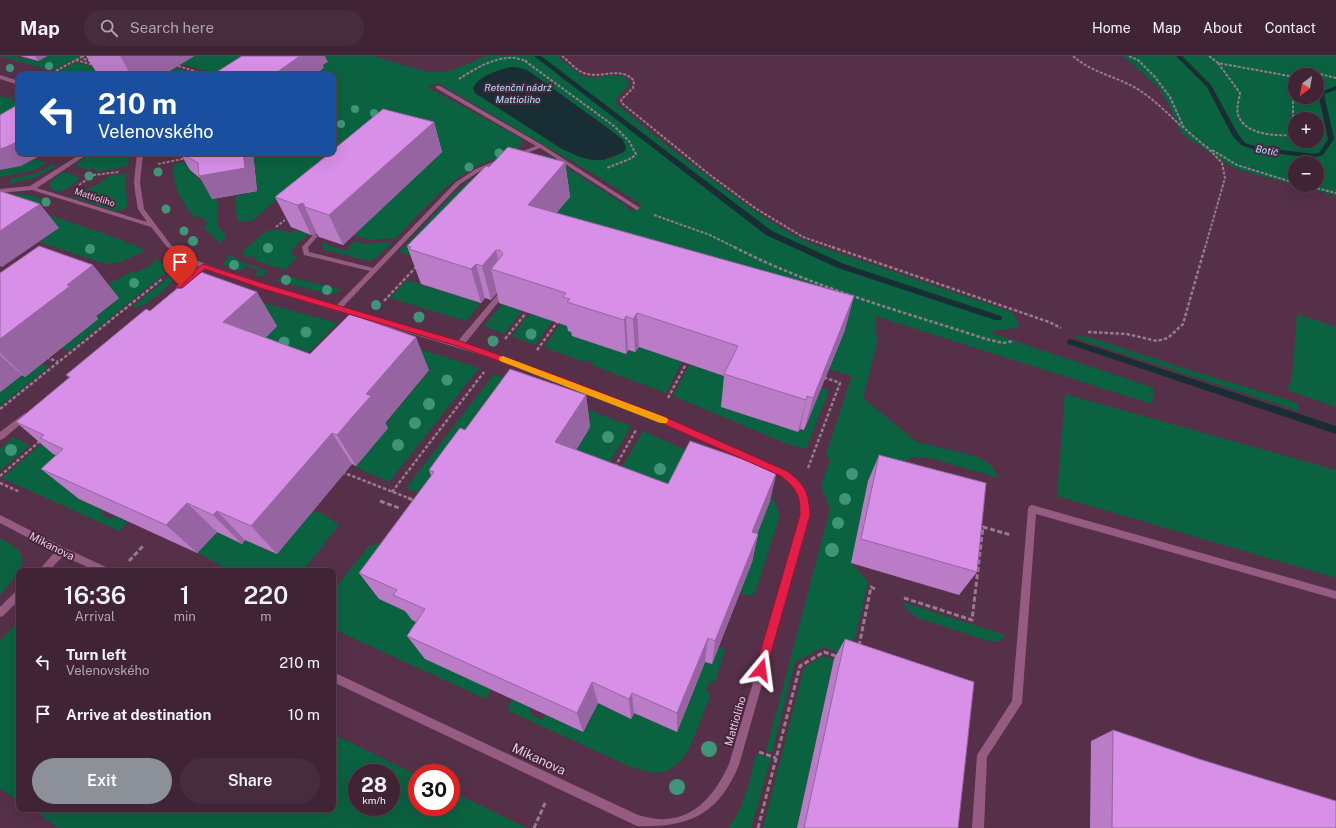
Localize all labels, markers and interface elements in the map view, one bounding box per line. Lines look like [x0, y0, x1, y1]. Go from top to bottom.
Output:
search box [84, 10, 364, 46]
text: Map [20, 17, 60, 39]
icon: search [98, 17, 120, 39]
text: Search here [130, 19, 214, 36]
text: Home [1092, 20, 1131, 36]
text: Map [1153, 20, 1181, 36]
text: About [1203, 20, 1243, 36]
text: Contact [1265, 20, 1316, 36]
north arrow [1288, 68, 1324, 104]
map controls [1288, 68, 1324, 192]
water label: Retenční nádrž Mattioliho [484, 81, 552, 105]
text: 210 m [98, 87, 177, 120]
icon: left [32, 88, 84, 140]
button: + [1288, 112, 1324, 148]
text: Velenovského [98, 121, 214, 142]
water label: Botič [1255, 142, 1279, 158]
button: − [1288, 156, 1324, 192]
street label: Mattioliho [73, 185, 117, 209]
pin [163, 245, 197, 286]
icon: arrive [169, 251, 191, 273]
street label: Mikanova [28, 530, 76, 562]
text: 16:36 [64, 581, 126, 609]
text: 1 [180, 581, 190, 609]
text: 220 [244, 581, 288, 609]
text: Arrival [75, 609, 115, 624]
text: min [174, 609, 196, 624]
text: m [260, 609, 272, 624]
text: Turn left [66, 646, 127, 663]
position arrow [740, 649, 782, 691]
icon: left [32, 651, 54, 673]
text: 210 m [279, 654, 320, 671]
text: Velenovského [66, 663, 149, 678]
street label: Mattioliho [722, 695, 748, 747]
icon: arrive [32, 703, 54, 725]
text: Arrive at destination [66, 706, 211, 723]
text: 10 m [288, 706, 320, 723]
street label: Mikanova [510, 740, 568, 778]
button: Exit [32, 758, 172, 804]
button: Share [180, 758, 320, 804]
speed limit sign: 30 [408, 764, 460, 816]
text: 28 [361, 773, 387, 797]
text: km/h [362, 794, 386, 806]

